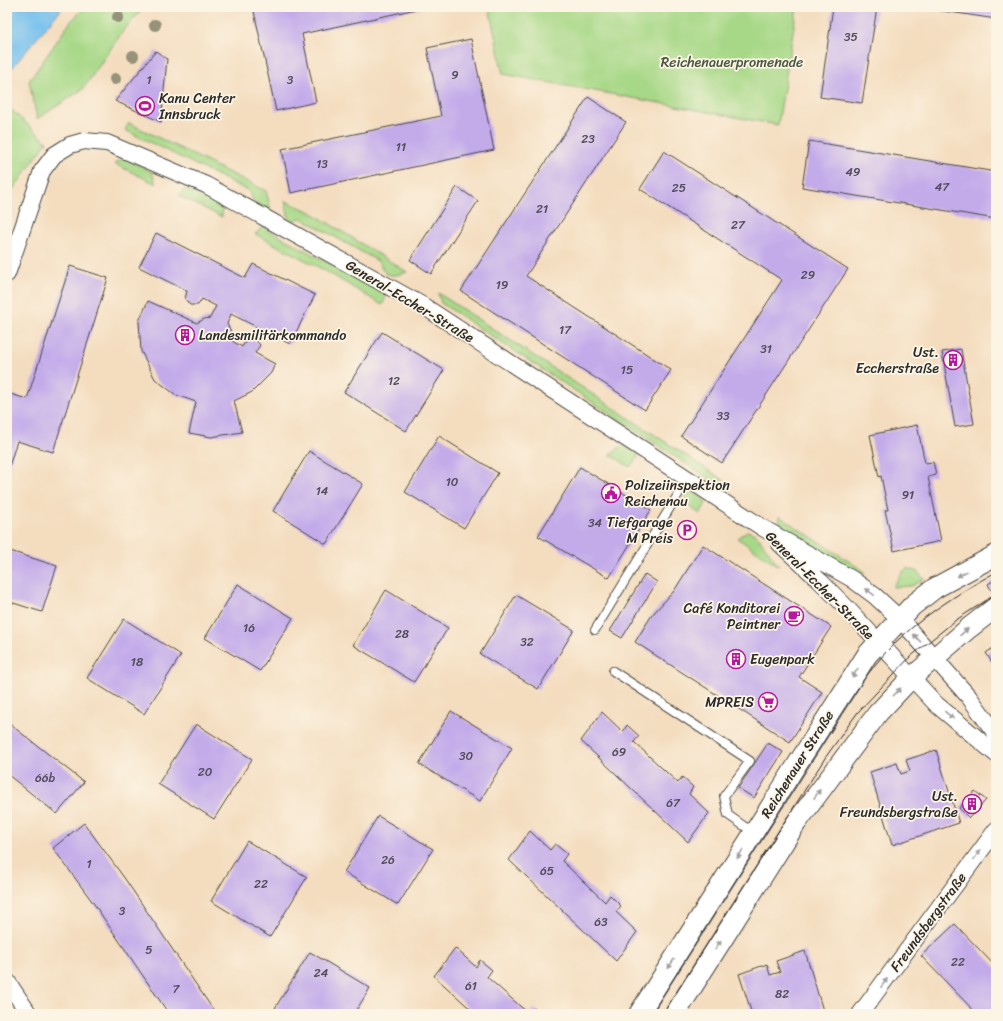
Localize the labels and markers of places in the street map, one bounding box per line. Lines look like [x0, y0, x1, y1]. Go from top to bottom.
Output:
place label: Kanu Center Innsbruck [158, 86, 236, 127]
sports icon: Kanu Center Innsbruck [134, 95, 156, 117]
place label: Landesmilitärkommando [199, 323, 346, 348]
building icon: Landesmilitärkommando [174, 324, 196, 346]
place label: Ust. Eccherstraße [856, 340, 939, 381]
building icon: Ust. Eccherstraße [942, 349, 964, 371]
place label: Polizeiinspektion Reichenau [625, 473, 730, 514]
public building icon: Polizeiinspektion Reichenau [600, 482, 622, 504]
place label: Tiefgarage M Preis [607, 510, 674, 551]
parking icon: Tiefgarage M Preis [676, 519, 698, 541]
place label: Café Konditorei Peintner [684, 596, 781, 637]
cafe icon: Café Konditorei Peintner [783, 605, 805, 627]
place label: Eugenpark [750, 647, 815, 672]
building icon: Eugenpark [725, 648, 747, 670]
place label: MPREIS [705, 690, 754, 715]
supermarket icon: MPREIS [757, 691, 779, 713]
place label: Ust. Freundsbergstraße [840, 784, 958, 825]
building icon: Ust. Freundsbergstraße [961, 793, 983, 815]

